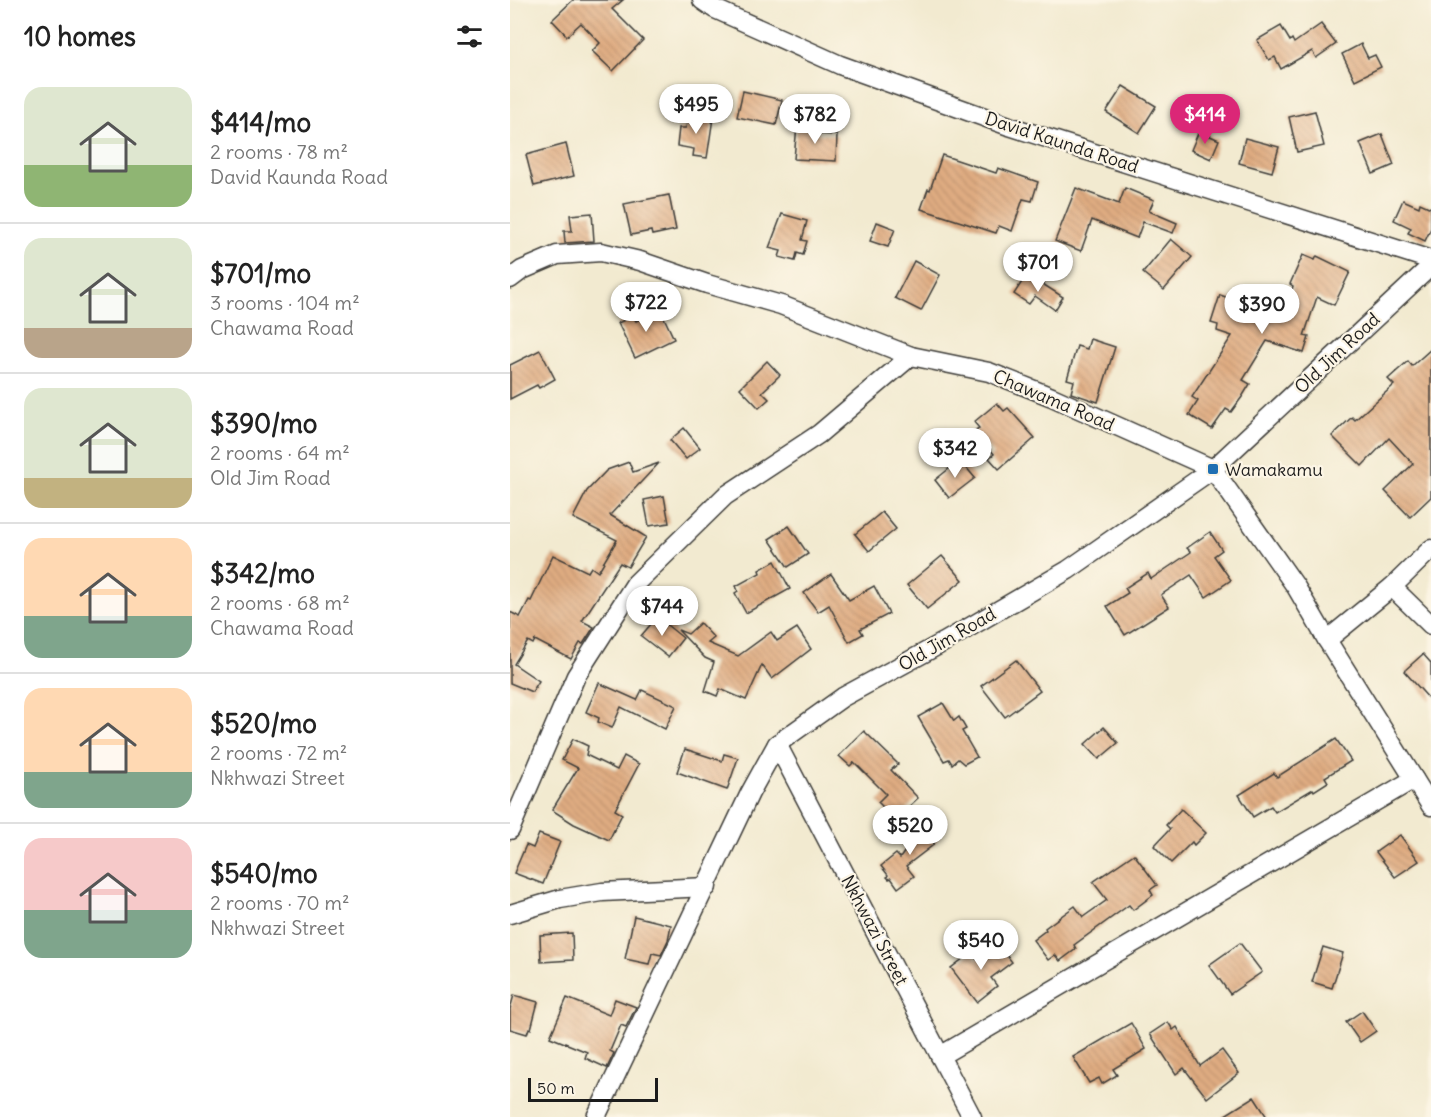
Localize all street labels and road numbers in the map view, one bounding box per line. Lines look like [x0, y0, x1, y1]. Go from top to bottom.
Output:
street label: David Kaunda Road [982, 106, 1142, 178]
street label: Old Jim Road [1289, 307, 1385, 398]
street label: Chawama Road [990, 364, 1118, 436]
street label: Old Jim Road [894, 602, 1000, 676]
street label: Nkhwazi Street [836, 871, 914, 989]

